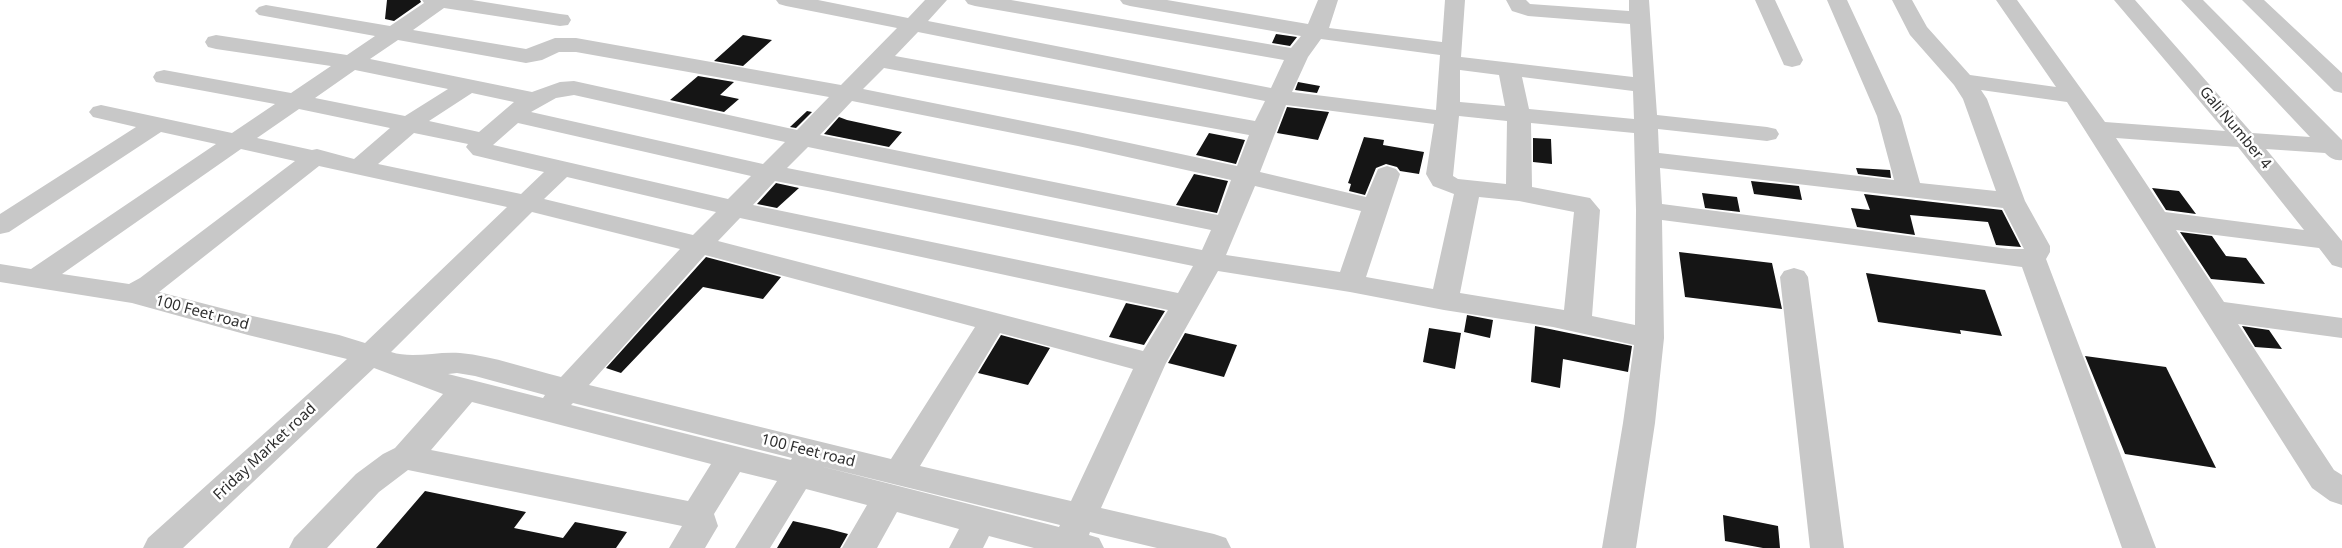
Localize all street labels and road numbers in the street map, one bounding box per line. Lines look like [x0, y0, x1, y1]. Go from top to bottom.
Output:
street label: Gali Number 4 [2195, 83, 2275, 173]
street label: 100 Feet road [153, 292, 251, 334]
street label: Friday Market road [210, 400, 320, 504]
street label: 100 Feet road [759, 431, 857, 471]

